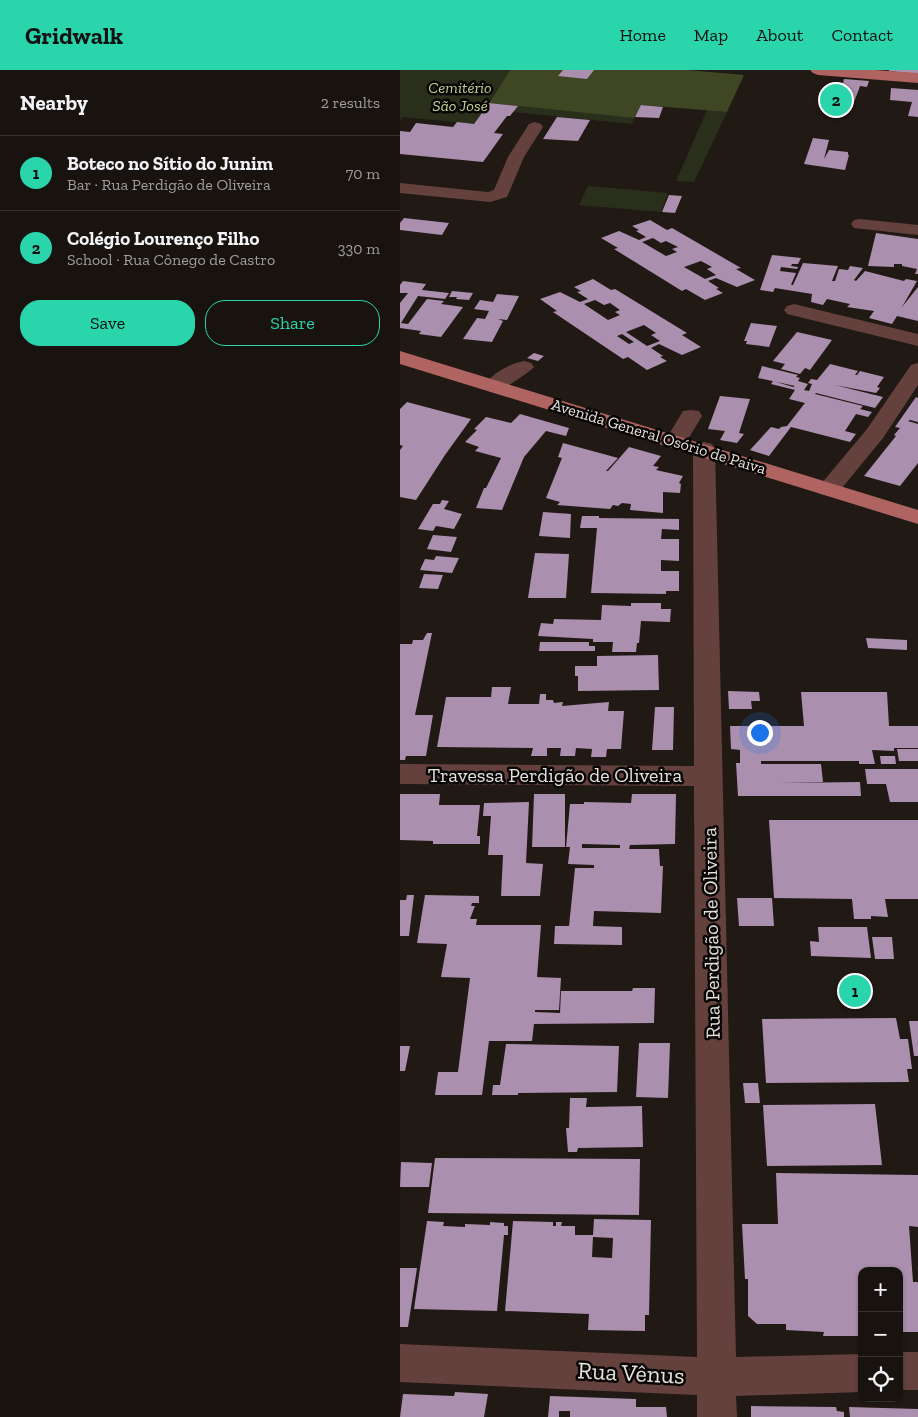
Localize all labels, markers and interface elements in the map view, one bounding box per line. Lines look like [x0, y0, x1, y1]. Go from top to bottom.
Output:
text: Gridwalk [25, 21, 123, 50]
text: Home [619, 24, 666, 46]
text: Map [694, 24, 728, 46]
text: About [756, 24, 803, 46]
text: Contact [831, 24, 893, 46]
park label: Cemitério São José [428, 78, 492, 115]
pin: 2 [820, 81, 852, 119]
text: Nearby [20, 90, 88, 115]
text: 2 results [321, 93, 380, 112]
text: Boteco no Sítio do Junim [67, 152, 273, 175]
text: 1 [33, 164, 39, 183]
text: 70 m [346, 164, 380, 183]
text: Bar · Rua Perdigão de Oliveira [67, 175, 271, 194]
text: Colégio Lourenço Filho [67, 227, 260, 250]
text: 2 [32, 239, 40, 258]
text: 330 m [338, 239, 380, 258]
text: School · Rua Cônego de Castro [67, 250, 275, 269]
button: Save [20, 300, 195, 346]
button: Share [205, 300, 380, 346]
street label: Avenida General Osório de Paiva [549, 395, 769, 478]
your location [747, 720, 773, 746]
street label: Travessa Perdigão de Oliveira [428, 763, 683, 787]
street label: Rua Perdigão de Oliveira [697, 827, 725, 1039]
pin: 1 [839, 972, 871, 1010]
map controls [858, 1267, 903, 1402]
button: + [858, 1267, 903, 1312]
button: − [858, 1312, 903, 1357]
street label: Rua Vênus [577, 1355, 685, 1390]
button: locate [858, 1357, 903, 1402]

